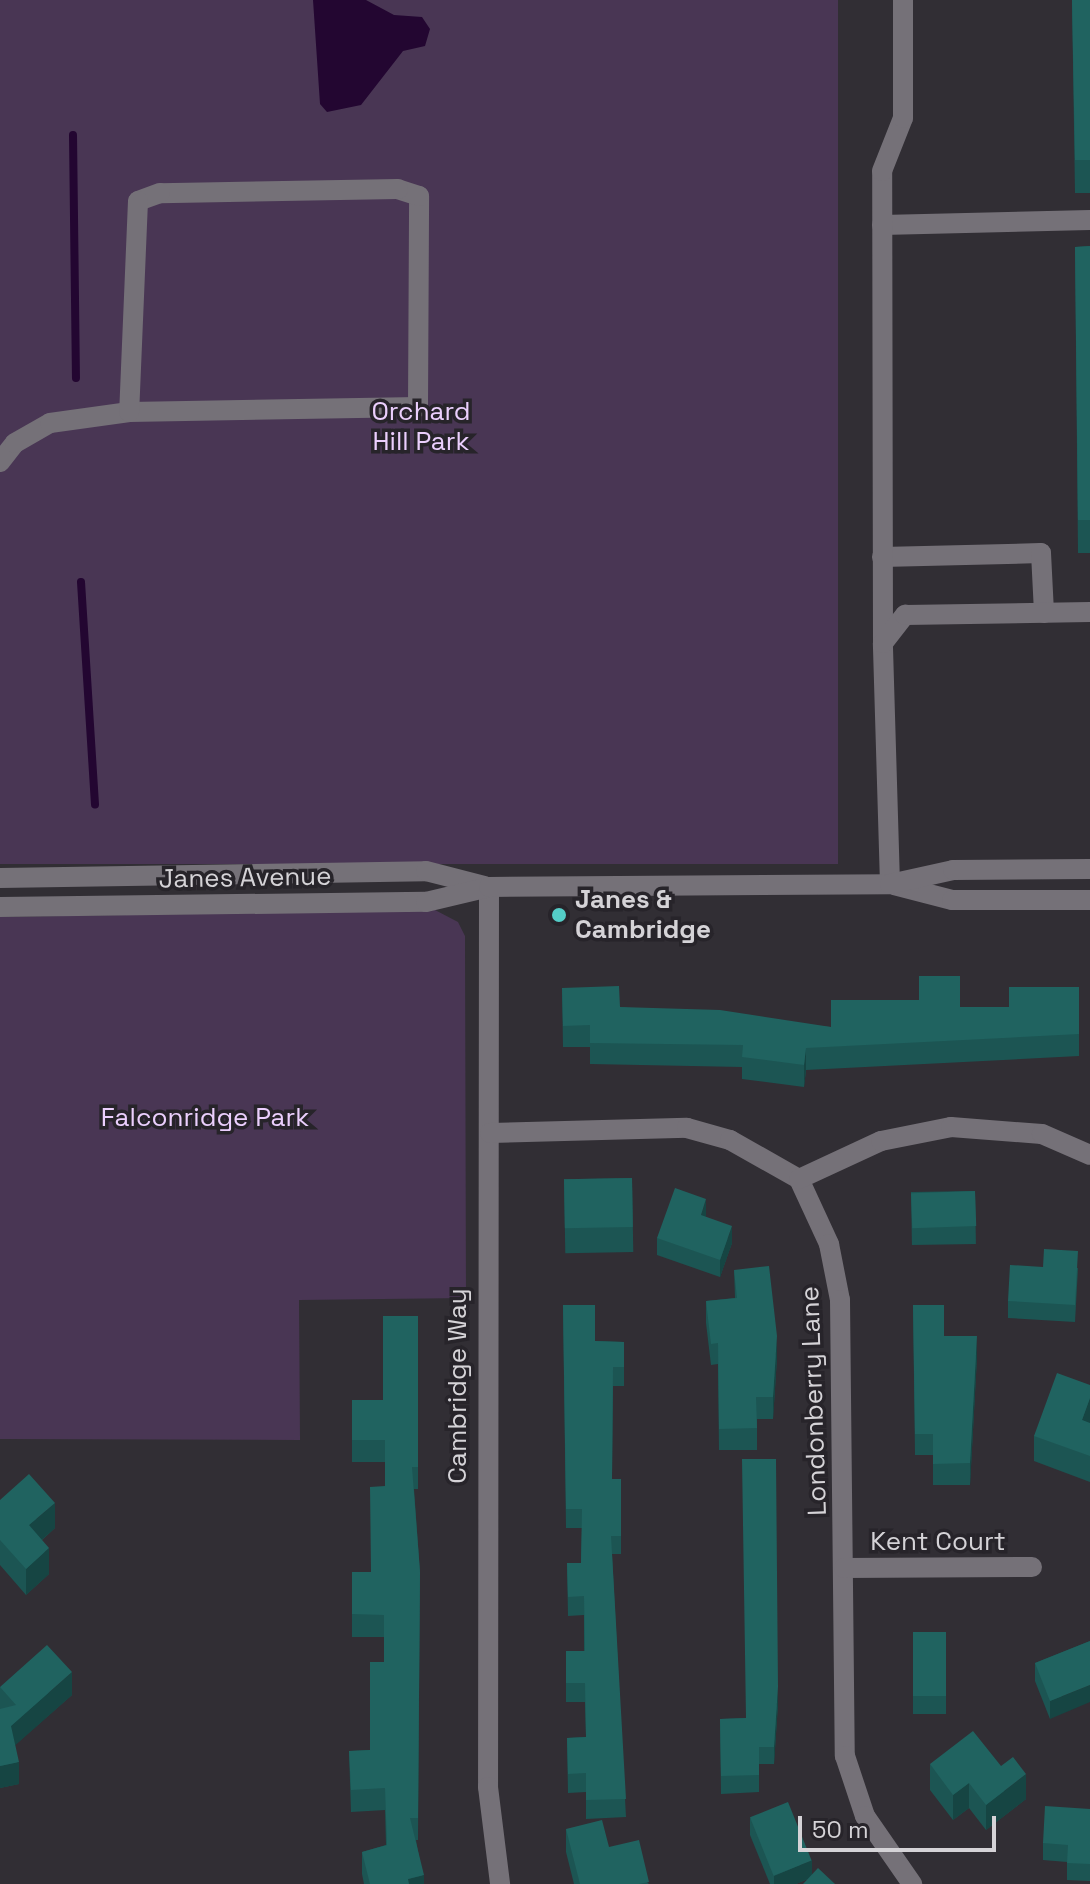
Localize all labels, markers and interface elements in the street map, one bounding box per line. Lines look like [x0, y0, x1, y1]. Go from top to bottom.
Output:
park label: Orchard Hill Park [371, 396, 471, 458]
street label: Janes Avenue [158, 861, 332, 895]
place label: Janes & Cambridge [575, 884, 711, 946]
marker: Janes & Cambridge [550, 906, 568, 924]
park label: Falconridge Park [101, 1102, 309, 1134]
street label: Londonberry Lane [794, 1286, 834, 1516]
street label: Cambridge Way [442, 1288, 474, 1484]
street label: Kent Court [870, 1526, 1006, 1558]
scale bar [802, 1800, 1000, 1850]
text: 50 m [812, 1814, 869, 1845]

